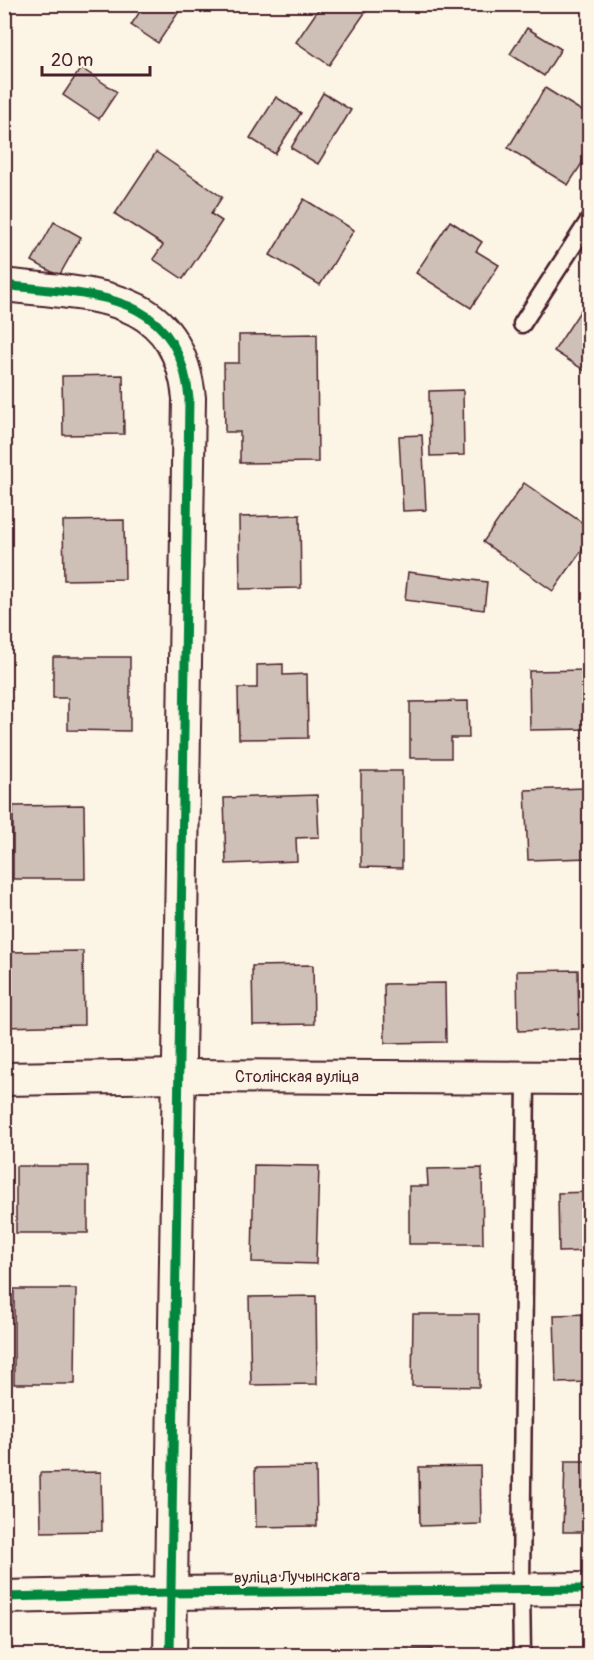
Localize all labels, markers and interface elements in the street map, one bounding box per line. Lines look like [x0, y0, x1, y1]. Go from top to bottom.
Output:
scale bar [42, 39, 150, 77]
text: 20 m [51, 49, 93, 72]
street label: Столінская вуліца [235, 1067, 359, 1087]
street label: вуліца Лучынскага [234, 1566, 360, 1588]

